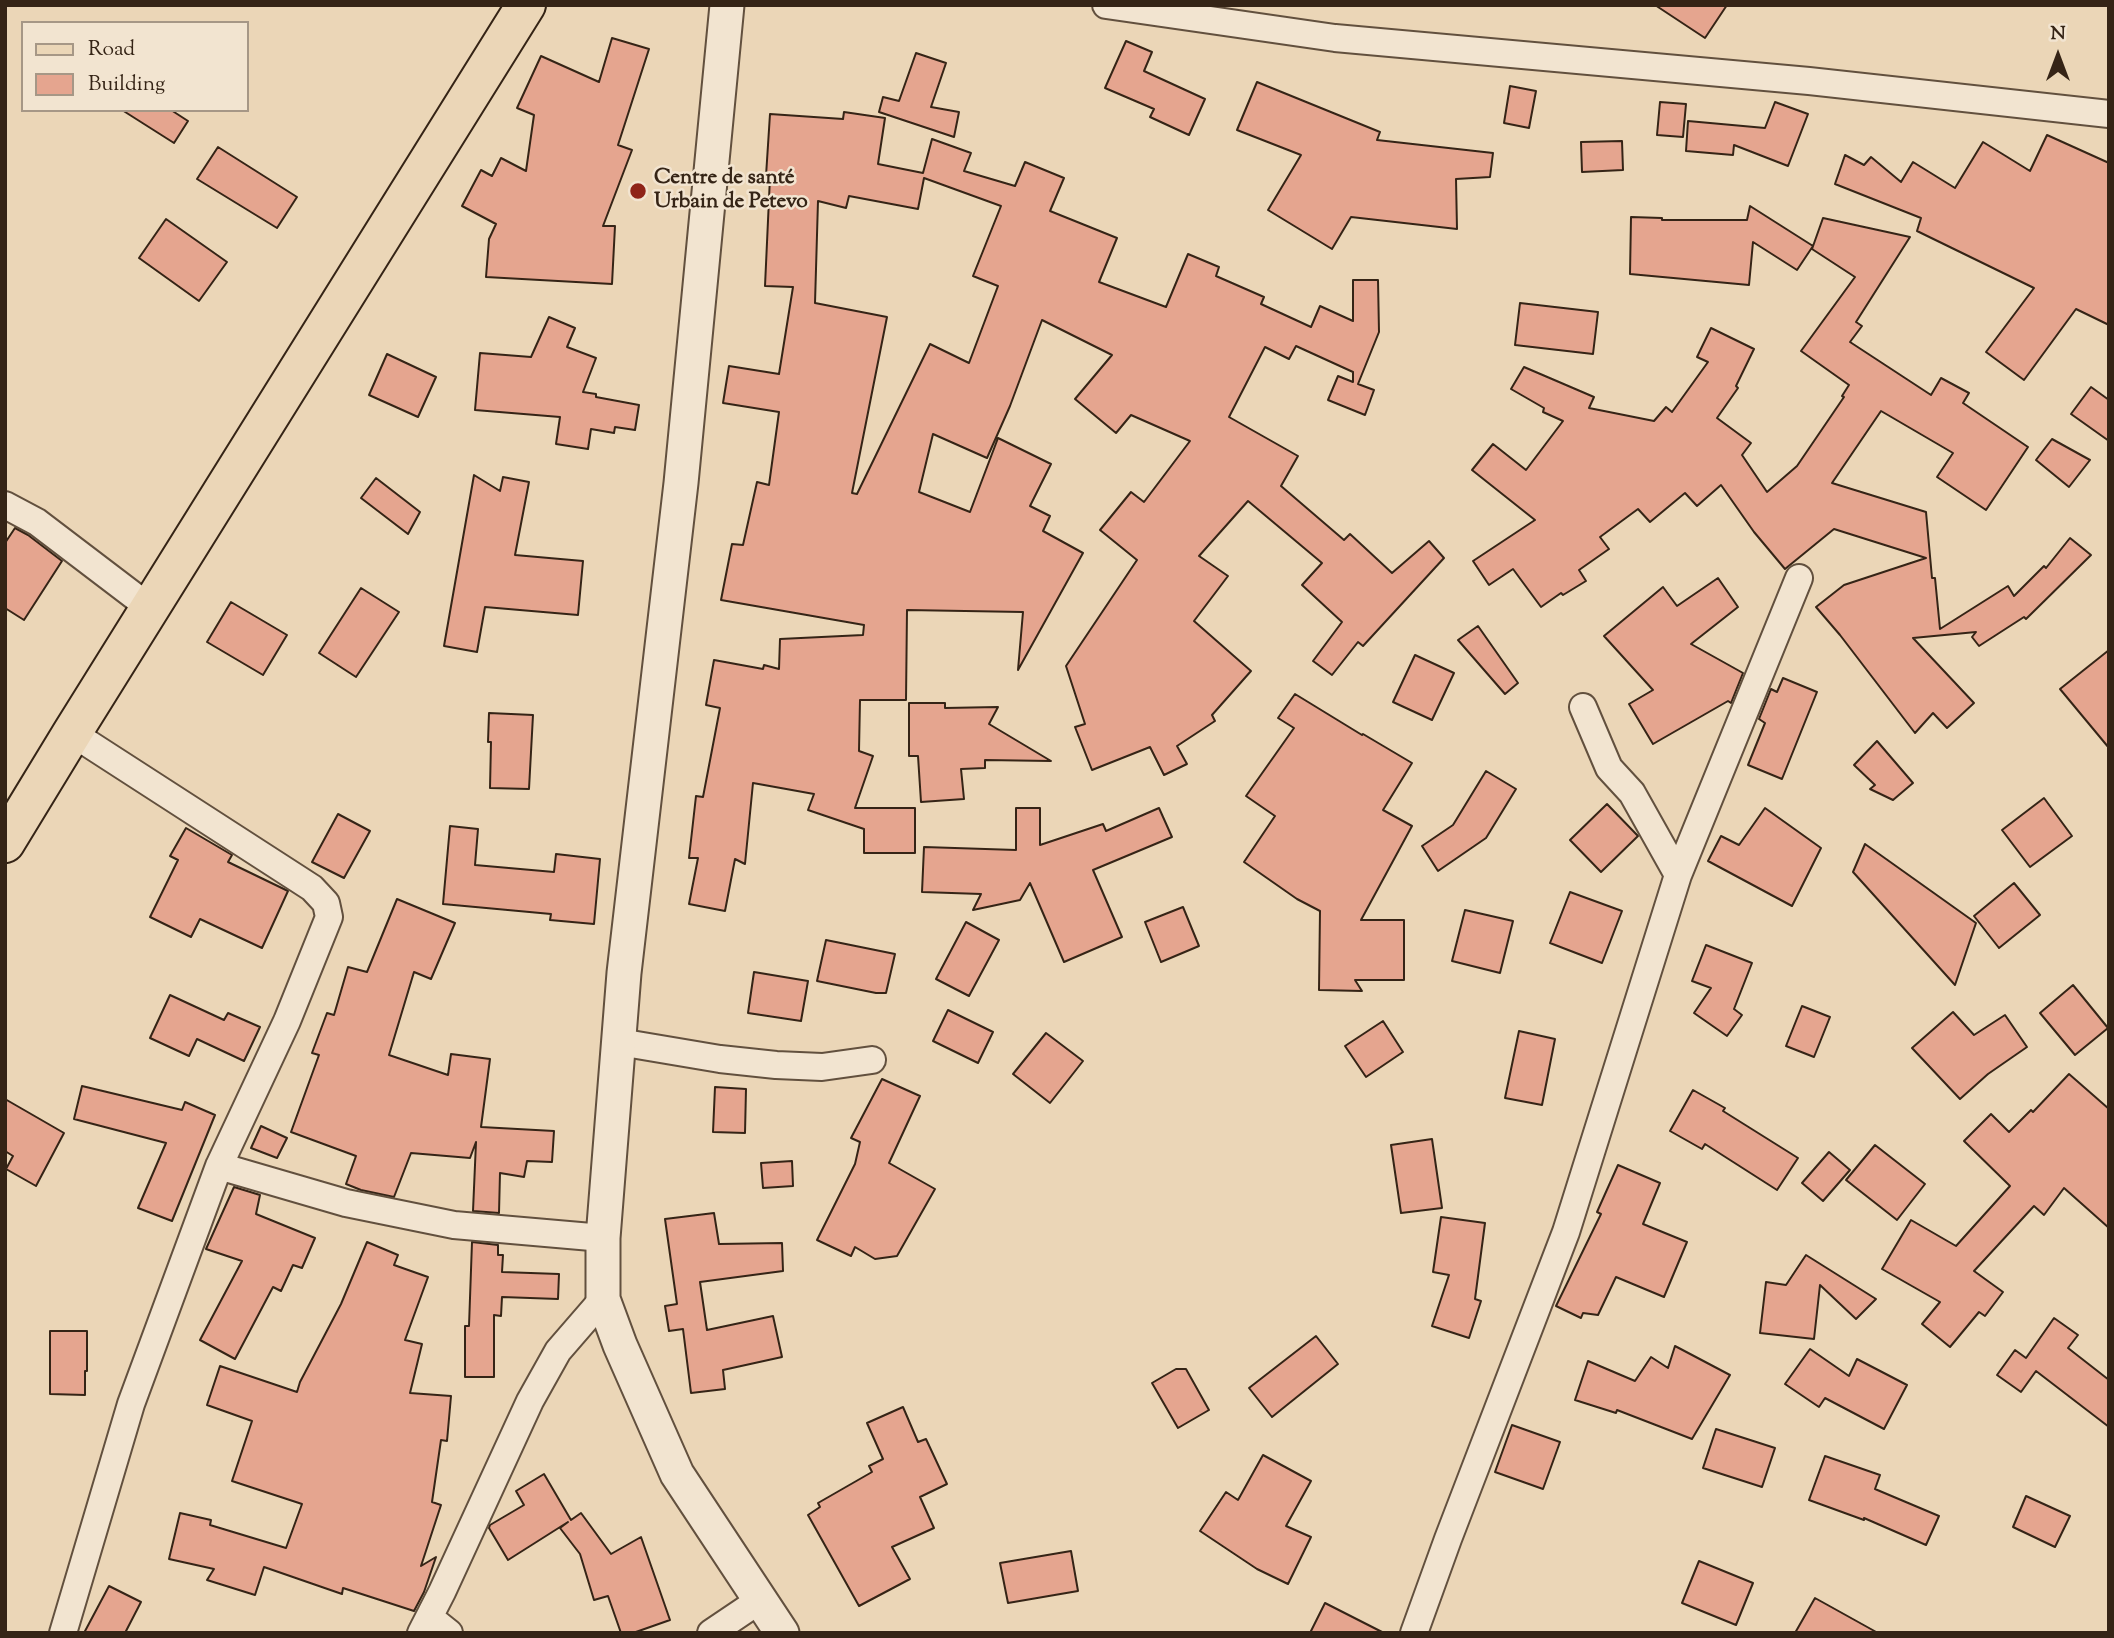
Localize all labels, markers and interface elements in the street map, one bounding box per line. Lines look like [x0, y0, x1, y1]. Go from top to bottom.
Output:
legend [21, 21, 248, 112]
north arrow [2023, 21, 2093, 91]
text: N [2050, 21, 2066, 48]
text: Road [88, 35, 135, 65]
text: Building [88, 70, 165, 100]
place label: Centre de santé Urbain de Petevo [654, 166, 808, 216]
marker: Centre de santé Urbain de Petevo [628, 181, 648, 201]

